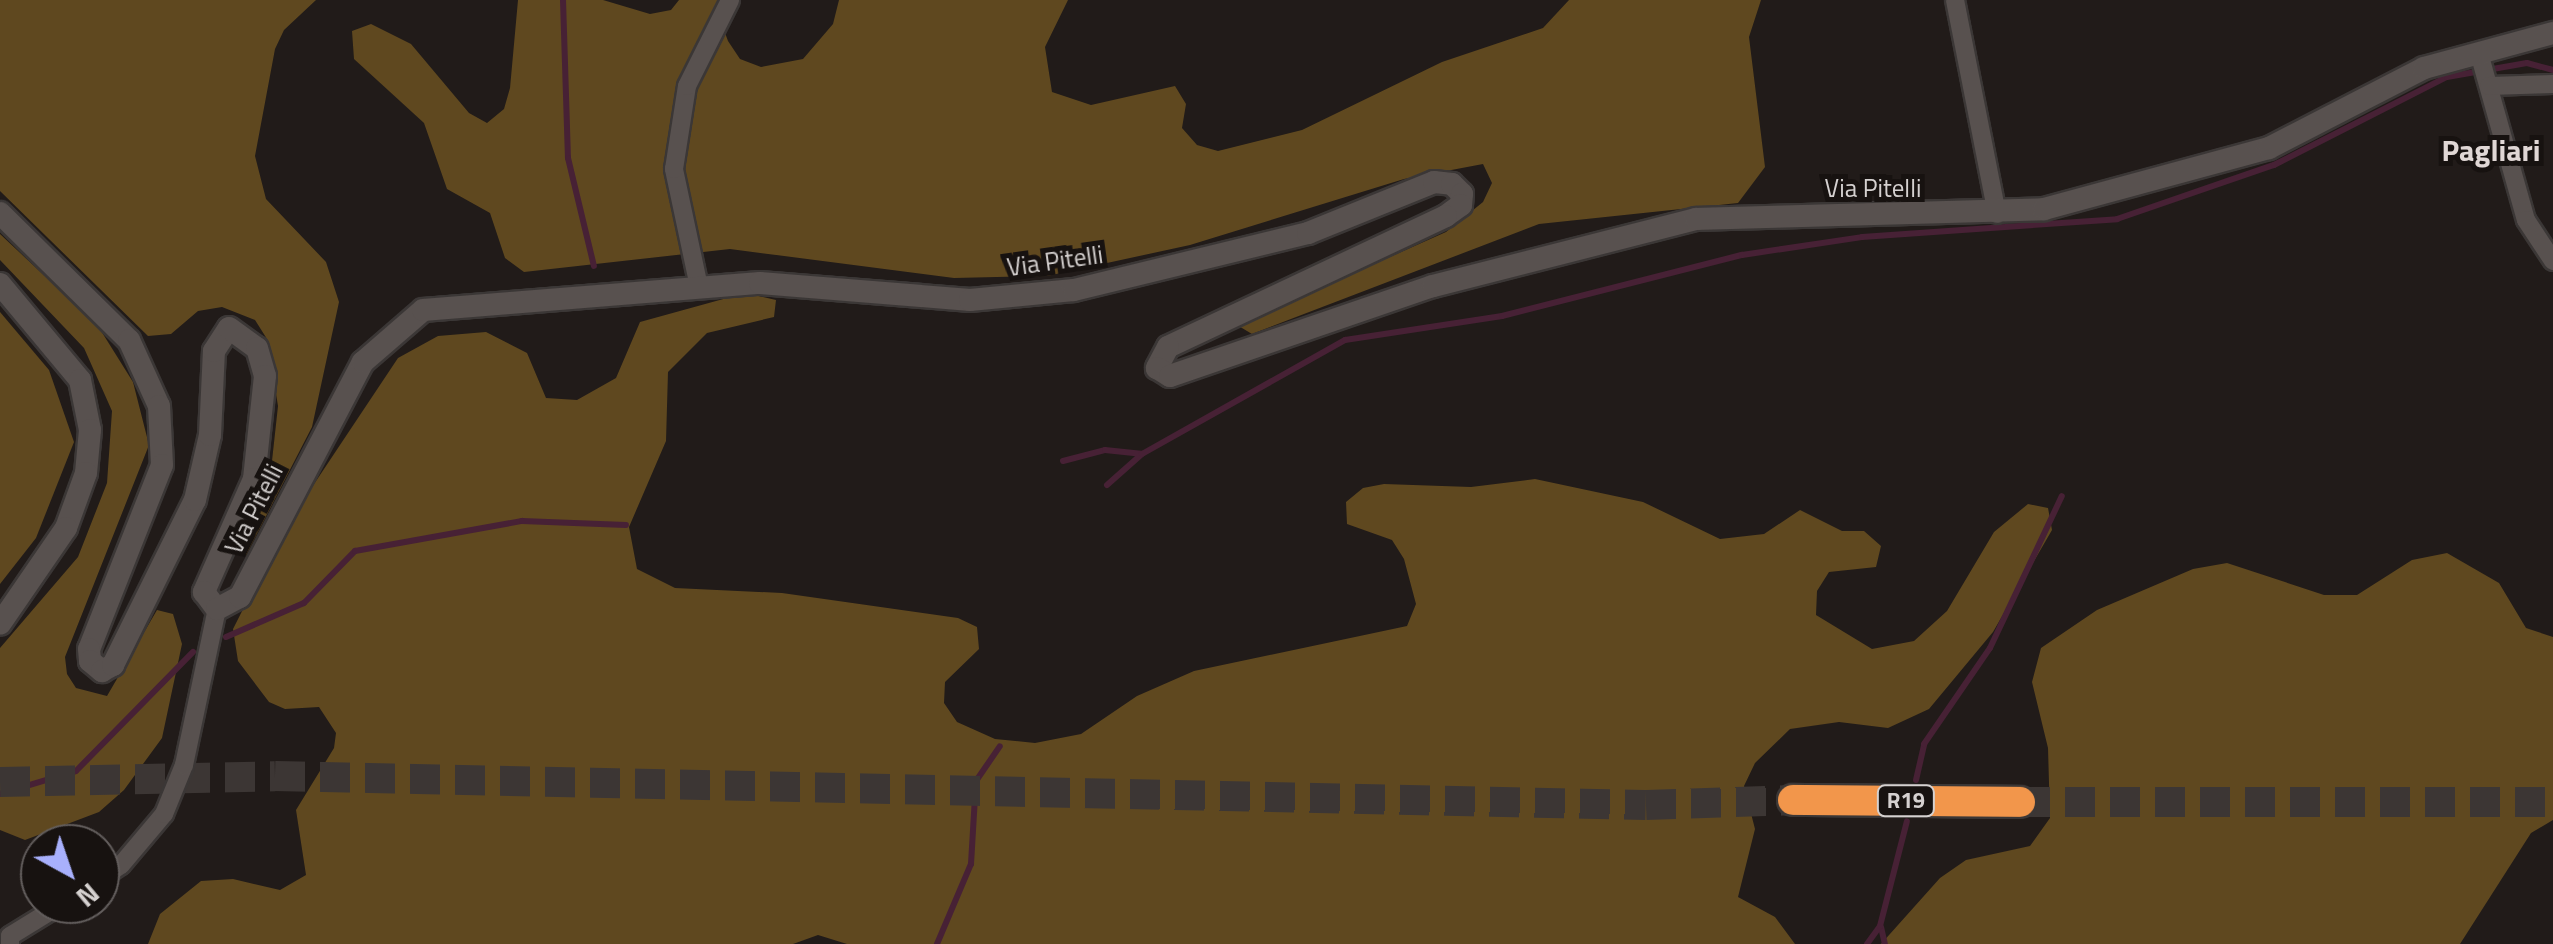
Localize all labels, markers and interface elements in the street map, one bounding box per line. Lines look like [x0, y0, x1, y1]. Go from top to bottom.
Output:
district label: Pagliari [2442, 132, 2540, 168]
street label: Via Pitelli [1825, 173, 1921, 203]
street label: Via Pitelli [1005, 239, 1105, 283]
street label: Via Pitelli [219, 459, 289, 559]
road number: R19 [1876, 784, 1936, 818]
north arrow [20, 824, 120, 924]
text: N [67, 873, 110, 919]

